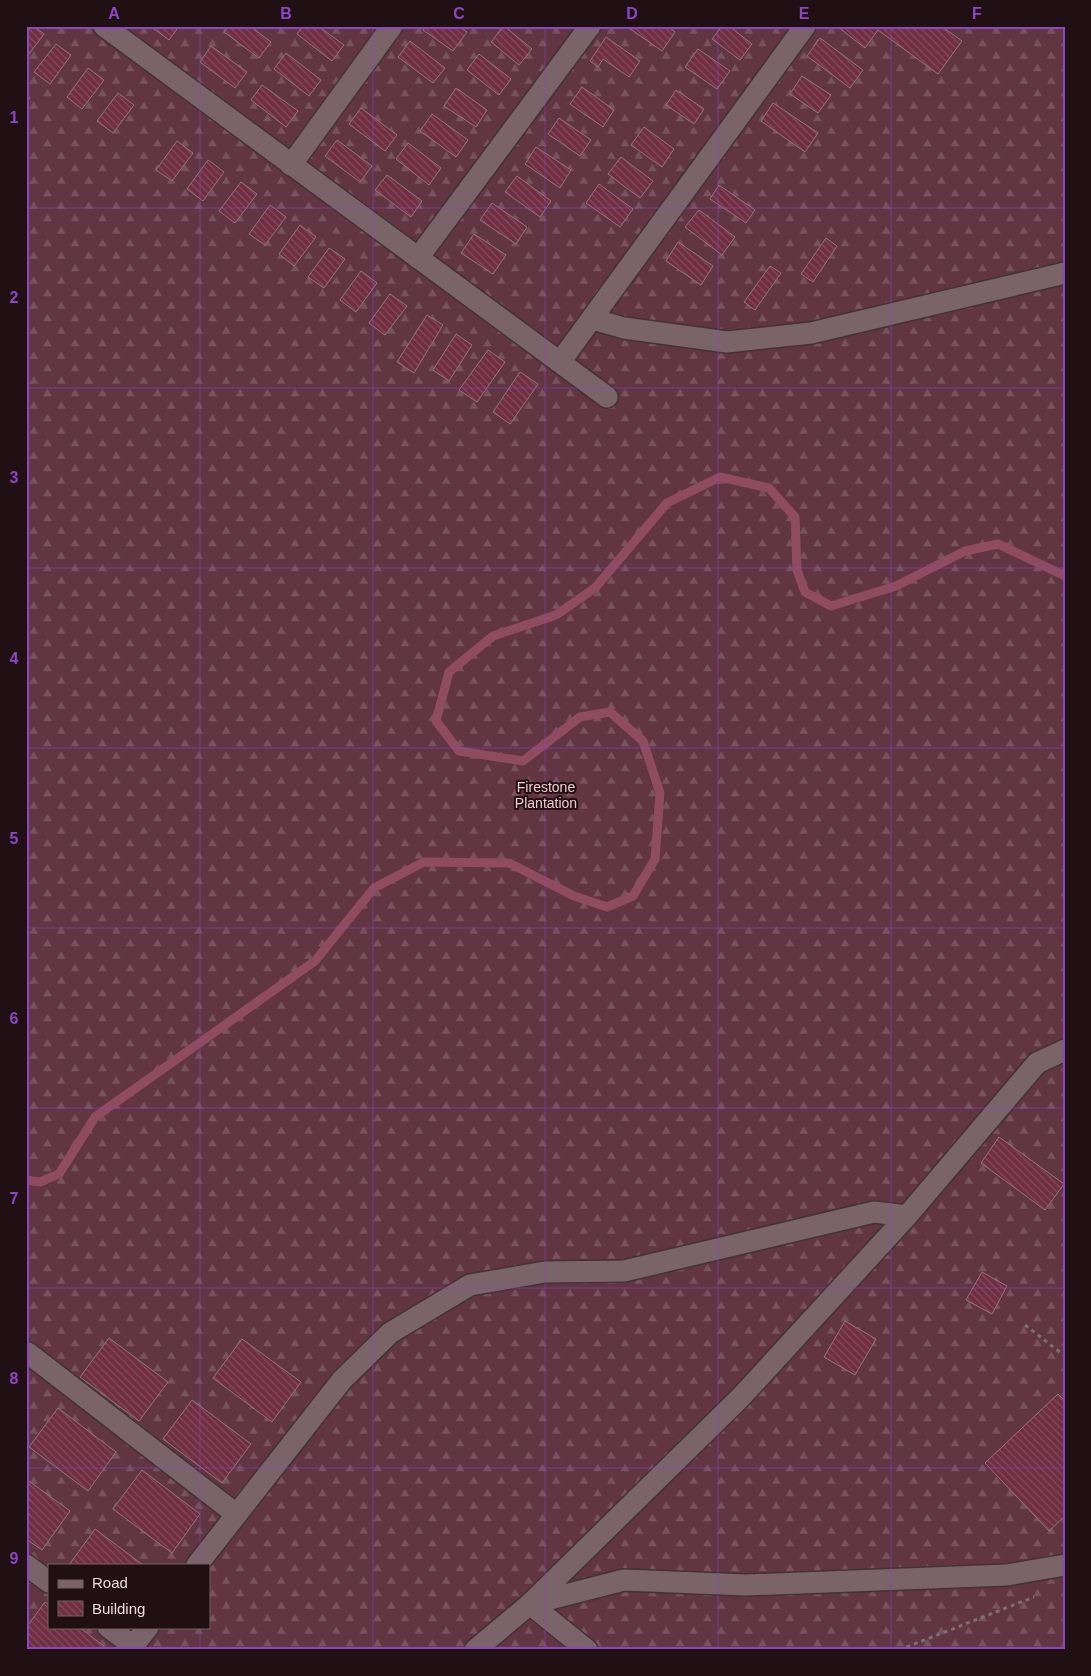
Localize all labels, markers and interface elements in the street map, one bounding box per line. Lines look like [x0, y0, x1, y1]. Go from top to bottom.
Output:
text: A [108, 5, 120, 22]
text: B [280, 5, 292, 22]
text: C [453, 5, 465, 22]
text: D [626, 5, 638, 22]
text: E [799, 5, 810, 22]
text: F [972, 5, 982, 22]
text: 1 [10, 109, 19, 126]
text: 2 [10, 289, 19, 306]
text: 3 [10, 469, 19, 486]
text: 4 [10, 650, 19, 667]
park label: Firestone Plantation [515, 779, 577, 811]
text: 5 [10, 830, 19, 847]
text: 6 [10, 1010, 19, 1027]
text: 7 [10, 1190, 19, 1207]
text: 8 [10, 1370, 19, 1387]
text: 9 [10, 1550, 19, 1567]
legend [48, 1564, 210, 1628]
text: Road [92, 1574, 128, 1591]
text: Building [92, 1600, 145, 1617]

